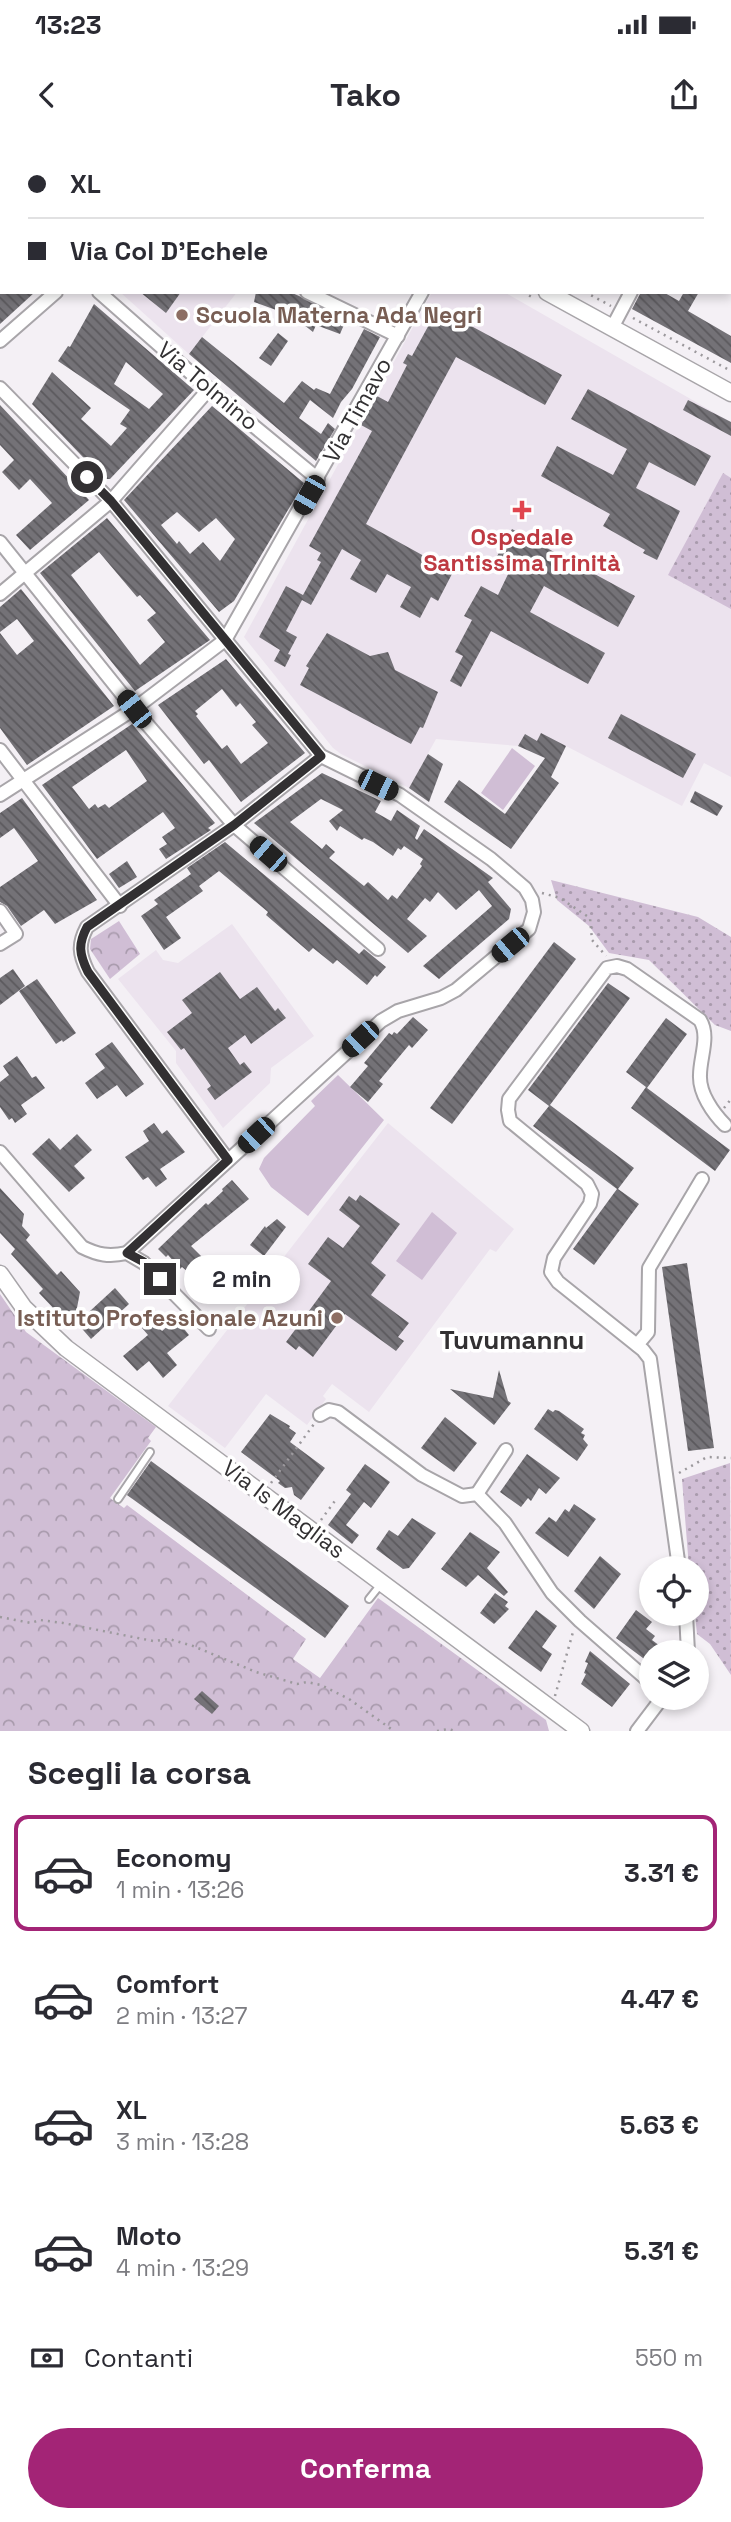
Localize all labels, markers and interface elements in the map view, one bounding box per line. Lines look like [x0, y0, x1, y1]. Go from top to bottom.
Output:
text: 13:23 [35, 8, 102, 42]
text: Tako [330, 75, 401, 115]
icon: back [28, 76, 66, 114]
icon: share [665, 76, 703, 114]
text: XL [70, 167, 101, 201]
text: Via Col D'Echele [70, 234, 268, 268]
place label: Scuola Materna Ada Negri [196, 300, 482, 330]
marker: Scuola Materna Ada Negri [174, 307, 190, 323]
street label: Via Tolmino [151, 335, 265, 437]
street label: Via Timavo [316, 352, 398, 468]
route start [71, 461, 103, 493]
car [290, 472, 329, 518]
marker: Ospedale Santissima Trinità [512, 500, 532, 520]
place label: Ospedale Santissima Trinità [423, 522, 621, 578]
car [113, 686, 156, 732]
car [355, 766, 402, 804]
car [246, 832, 291, 876]
car [488, 923, 533, 967]
car [338, 1017, 383, 1061]
car [234, 1113, 279, 1157]
callout: 2 min [184, 1254, 300, 1304]
route end [144, 1263, 176, 1295]
text: 2 min [212, 1264, 272, 1294]
place label: Istituto Professionale Azuni [17, 1303, 323, 1333]
marker: Istituto Professionale Azuni [329, 1310, 345, 1326]
district label: Tuvumannu [440, 1323, 584, 1357]
street label: Via Is Maglias [216, 1453, 352, 1565]
map controls [639, 1556, 709, 1710]
button: locate [639, 1556, 709, 1626]
button: layers [639, 1640, 709, 1710]
text: Scegli la corsa [28, 1753, 251, 1793]
text: Economy [116, 1841, 232, 1875]
icon: car [32, 1842, 95, 1905]
text: 3.31 € [624, 1856, 699, 1890]
text: 1 min · 13:26 [116, 1875, 244, 1905]
text: Comfort [116, 1967, 219, 2001]
icon: car [32, 1968, 95, 2031]
text: 4.47 € [621, 1982, 699, 2016]
text: 2 min · 13:27 [116, 2001, 247, 2031]
text: XL [116, 2093, 147, 2127]
icon: car [32, 2094, 95, 2157]
text: 5.63 € [620, 2108, 699, 2142]
text: 3 min · 13:28 [116, 2127, 249, 2157]
text: Moto [116, 2219, 182, 2253]
icon: car [32, 2220, 95, 2283]
text: 5.31 € [624, 2234, 699, 2268]
text: 4 min · 13:29 [116, 2253, 249, 2283]
icon: cash [28, 2339, 66, 2377]
text: Contanti [84, 2341, 193, 2375]
text: 550 m [635, 2343, 703, 2373]
button: Conferma [28, 2428, 703, 2508]

